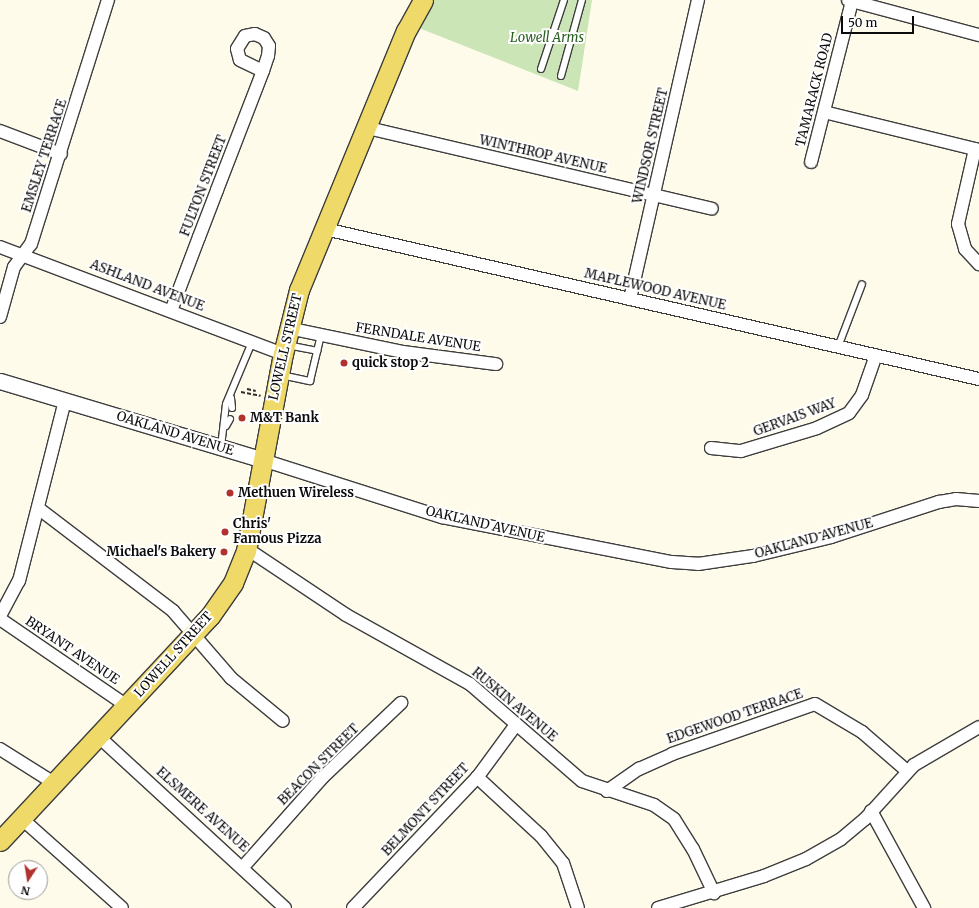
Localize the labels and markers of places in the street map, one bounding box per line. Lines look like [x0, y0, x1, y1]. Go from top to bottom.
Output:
place label: quick stop 2 [352, 355, 429, 371]
marker: quick stop 2 [339, 358, 349, 368]
place label: M&T Bank [250, 410, 319, 426]
marker: M&T Bank [237, 413, 247, 423]
place label: Methuen Wireless [238, 485, 354, 501]
marker: Methuen Wireless [225, 488, 235, 498]
place label: Chris' Famous Pizza [233, 517, 322, 548]
marker: Chris' Famous Pizza [220, 527, 230, 537]
place label: Michael's Bakery [107, 544, 216, 560]
marker: Michael's Bakery [219, 547, 229, 557]

